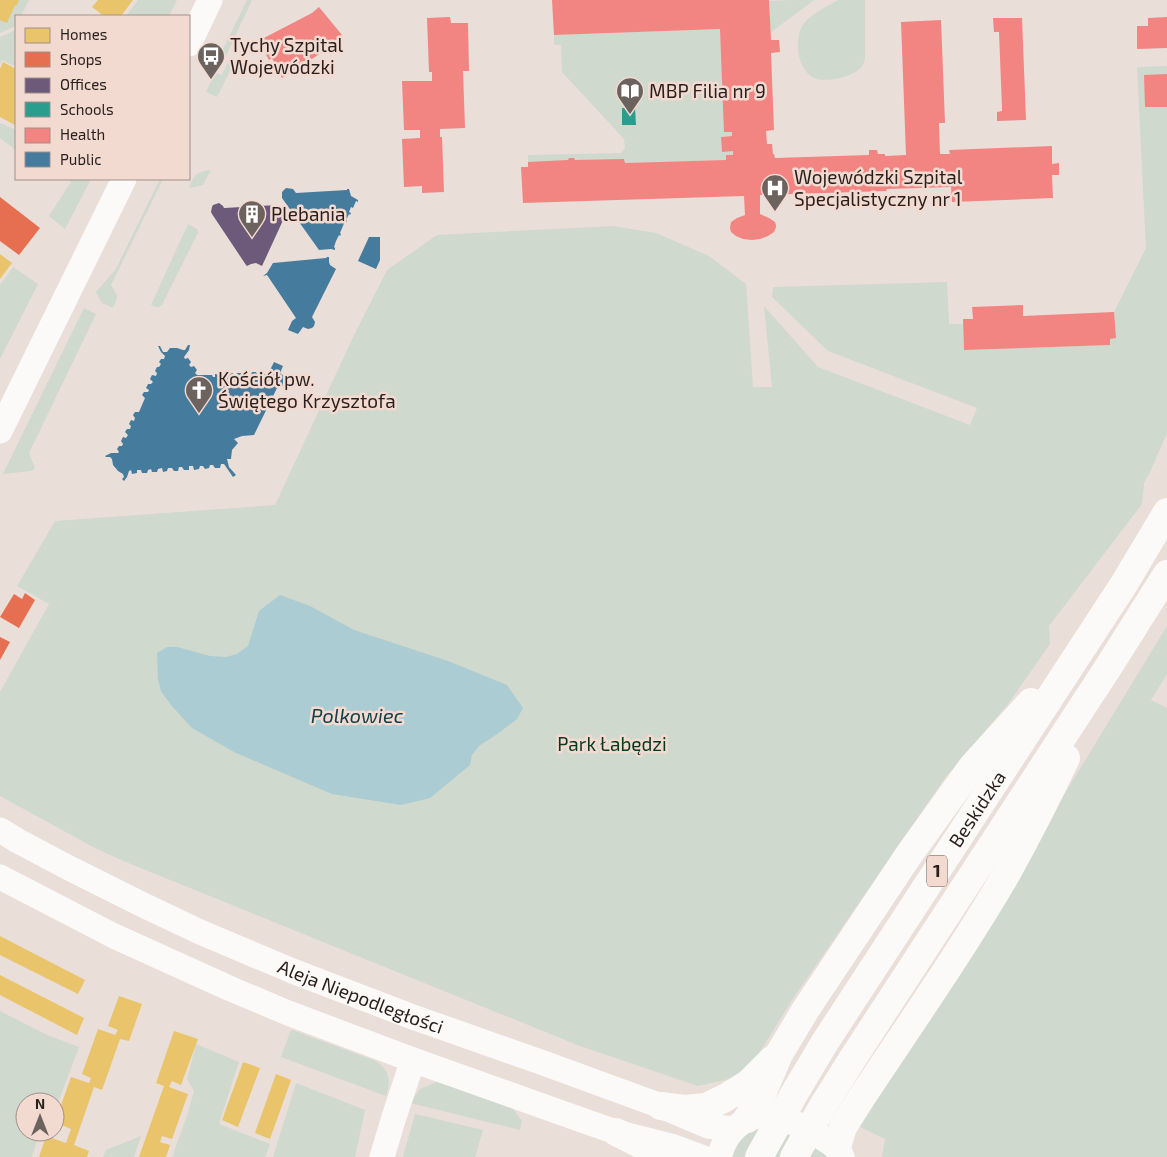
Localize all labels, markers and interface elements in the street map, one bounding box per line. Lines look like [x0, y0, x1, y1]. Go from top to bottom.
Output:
legend [15, 15, 190, 180]
text: Homes [60, 25, 107, 43]
place label: Tychy Szpital Wojewódzki [230, 33, 344, 78]
bus stop icon: Tychy Szpital Wojewódzki [196, 41, 226, 80]
text: Shops [60, 50, 102, 68]
text: Offices [60, 75, 107, 93]
library icon: MBP Filia nr 9 [615, 76, 645, 115]
place label: MBP Filia nr 9 [649, 79, 766, 102]
text: Schools [60, 100, 114, 118]
text: Health [60, 125, 105, 143]
text: Public [60, 150, 101, 168]
place label: Wojewódzki Szpital Specjalistyczny nr 1 [794, 165, 963, 210]
hospital icon: Wojewódzki Szpital Specjalistyczny nr 1 [760, 173, 790, 212]
building icon: Plebania [237, 199, 267, 238]
place label: Plebania [271, 202, 346, 225]
place label: Kościół pw. Świętego Krzysztofa [218, 367, 396, 412]
church icon: Kościół pw. Świętego Krzysztofa [184, 375, 214, 414]
water label: Polkowiec [311, 703, 404, 727]
park label: Park Łabędzi [557, 732, 667, 755]
street label: Beskidzka [943, 766, 1010, 851]
road number: 1 [927, 856, 947, 886]
street label: Aleja Niepodległości [275, 954, 447, 1038]
north arrow [15, 1092, 65, 1142]
text: N [35, 1095, 45, 1112]

